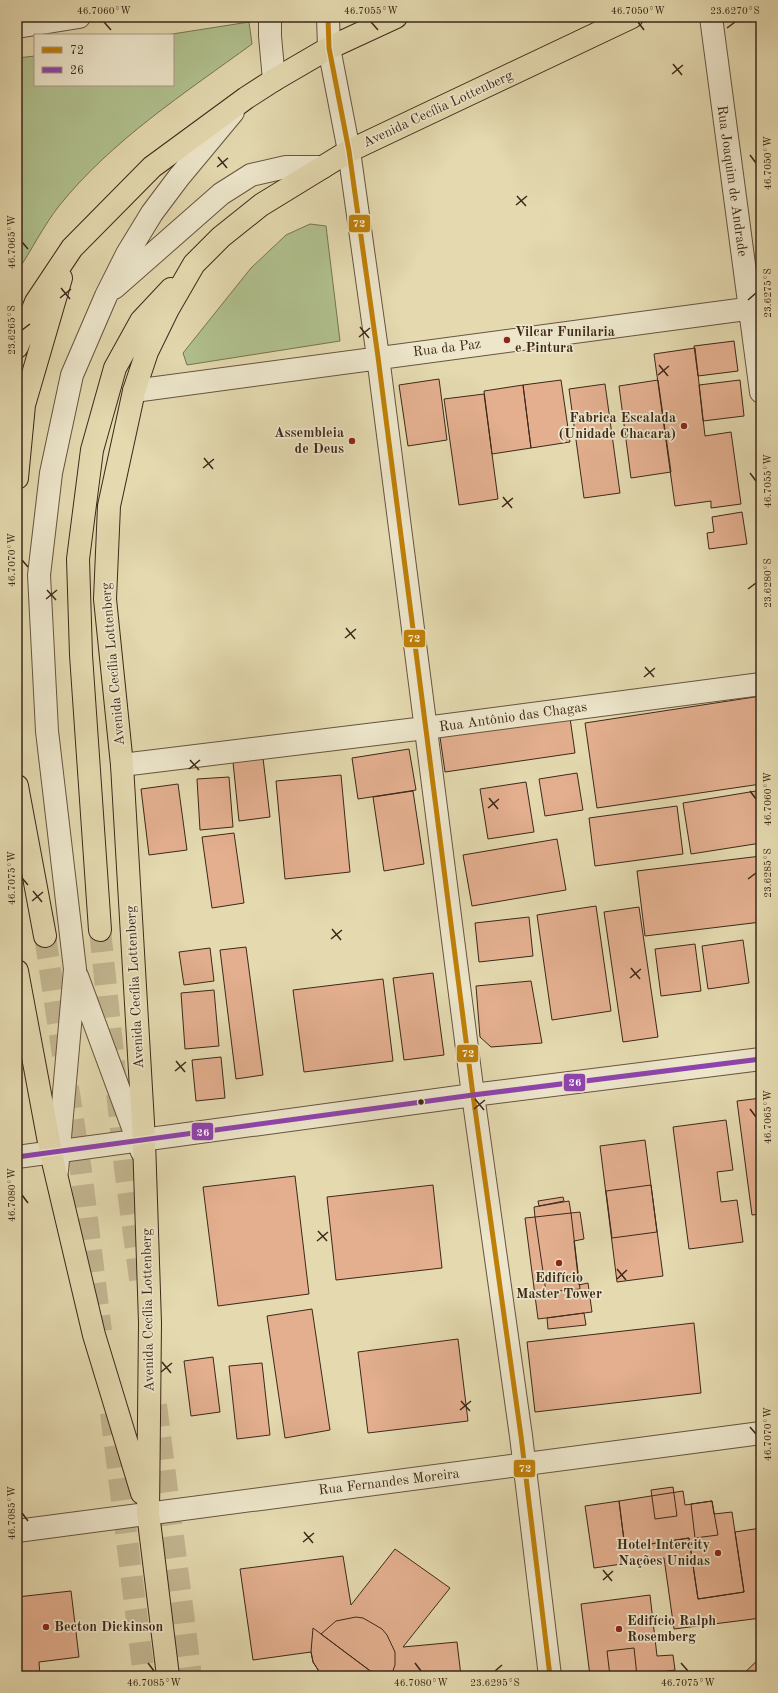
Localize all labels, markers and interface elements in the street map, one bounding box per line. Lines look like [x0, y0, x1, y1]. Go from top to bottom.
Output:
text: 46.7060°W [77, 6, 131, 16]
text: 46.7055°W [344, 6, 398, 16]
text: 46.7050°W [611, 6, 665, 16]
text: 23.6270°S [710, 6, 760, 16]
legend [34, 34, 174, 86]
text: 72 [70, 45, 84, 57]
text: 26 [70, 65, 84, 77]
street label: Avenida Cecília Lottenberg [361, 68, 515, 150]
street label: Rua Joaquim de Andrade [714, 104, 750, 258]
text: 46.7050°W [763, 136, 773, 190]
line badge: 72 [348, 214, 371, 233]
text: 46.7065°W [7, 215, 17, 269]
text: 72 [353, 219, 365, 230]
text: 23.6275°S [763, 268, 773, 318]
text: 23.6265°S [7, 305, 17, 355]
place label: Vilcar Funilaria e Pintura [515, 325, 615, 355]
marker: Vilcar Funilaria e Pintura [502, 335, 512, 345]
street label: Rua da Paz [412, 337, 482, 359]
place label: Fabrica Escalada (Unidade Chacara) [559, 411, 676, 441]
marker: Fabrica Escalada (Unidade Chacara) [679, 421, 689, 431]
place label: Assembleia de Deus [274, 426, 344, 456]
marker: Assembleia de Deus [347, 436, 357, 446]
text: 46.7055°W [763, 454, 773, 508]
text: 46.7070°W [7, 533, 17, 587]
text: 23.6280°S [763, 558, 773, 608]
street label: Avenida Cecília Lottenberg [99, 581, 127, 746]
line badge: 72 [403, 629, 426, 648]
text: 72 [408, 634, 420, 645]
street label: Rua Antônio das Chagas [438, 700, 588, 734]
text: 46.7060°W [763, 772, 773, 826]
text: 23.6285°S [763, 848, 773, 898]
text: 46.7075°W [7, 851, 17, 905]
street label: Avenida Cecília Lottenberg [124, 905, 146, 1069]
line badge: 72 [456, 1044, 479, 1063]
text: 72 [462, 1049, 474, 1060]
line badge: 26 [563, 1073, 586, 1092]
text: 26 [569, 1078, 581, 1089]
text: 46.7065°W [763, 1090, 773, 1144]
unlabelled marker [416, 1097, 426, 1107]
line badge: 26 [191, 1122, 214, 1141]
text: 26 [197, 1128, 209, 1139]
text: 46.7080°W [7, 1168, 17, 1222]
street label: Avenida Cecília Lottenberg [140, 1228, 156, 1392]
marker: Edifício Master Tower [554, 1258, 564, 1268]
place label: Edifício Master Tower [516, 1271, 602, 1301]
text: 46.7070°W [763, 1407, 773, 1461]
line badge: 72 [513, 1459, 536, 1478]
text: 72 [519, 1464, 531, 1475]
street label: Rua Fernandes Moreira [318, 1466, 460, 1498]
text: 46.7085°W [7, 1486, 17, 1540]
place label: Hotel Intercity Nações Unidas [617, 1538, 710, 1568]
marker: Hotel Intercity Nações Unidas [713, 1548, 723, 1558]
place label: Edifício Ralph Rosemberg [627, 1614, 716, 1644]
place label: Becton Dickinson [54, 1620, 163, 1634]
marker: Becton Dickinson [41, 1622, 51, 1632]
marker: Edifício Ralph Rosemberg [614, 1624, 624, 1634]
text: 46.7085°W [127, 1678, 181, 1688]
text: 46.7080°W [394, 1678, 448, 1688]
text: 23.6295°S [470, 1678, 520, 1688]
text: 46.7075°W [661, 1678, 715, 1688]

